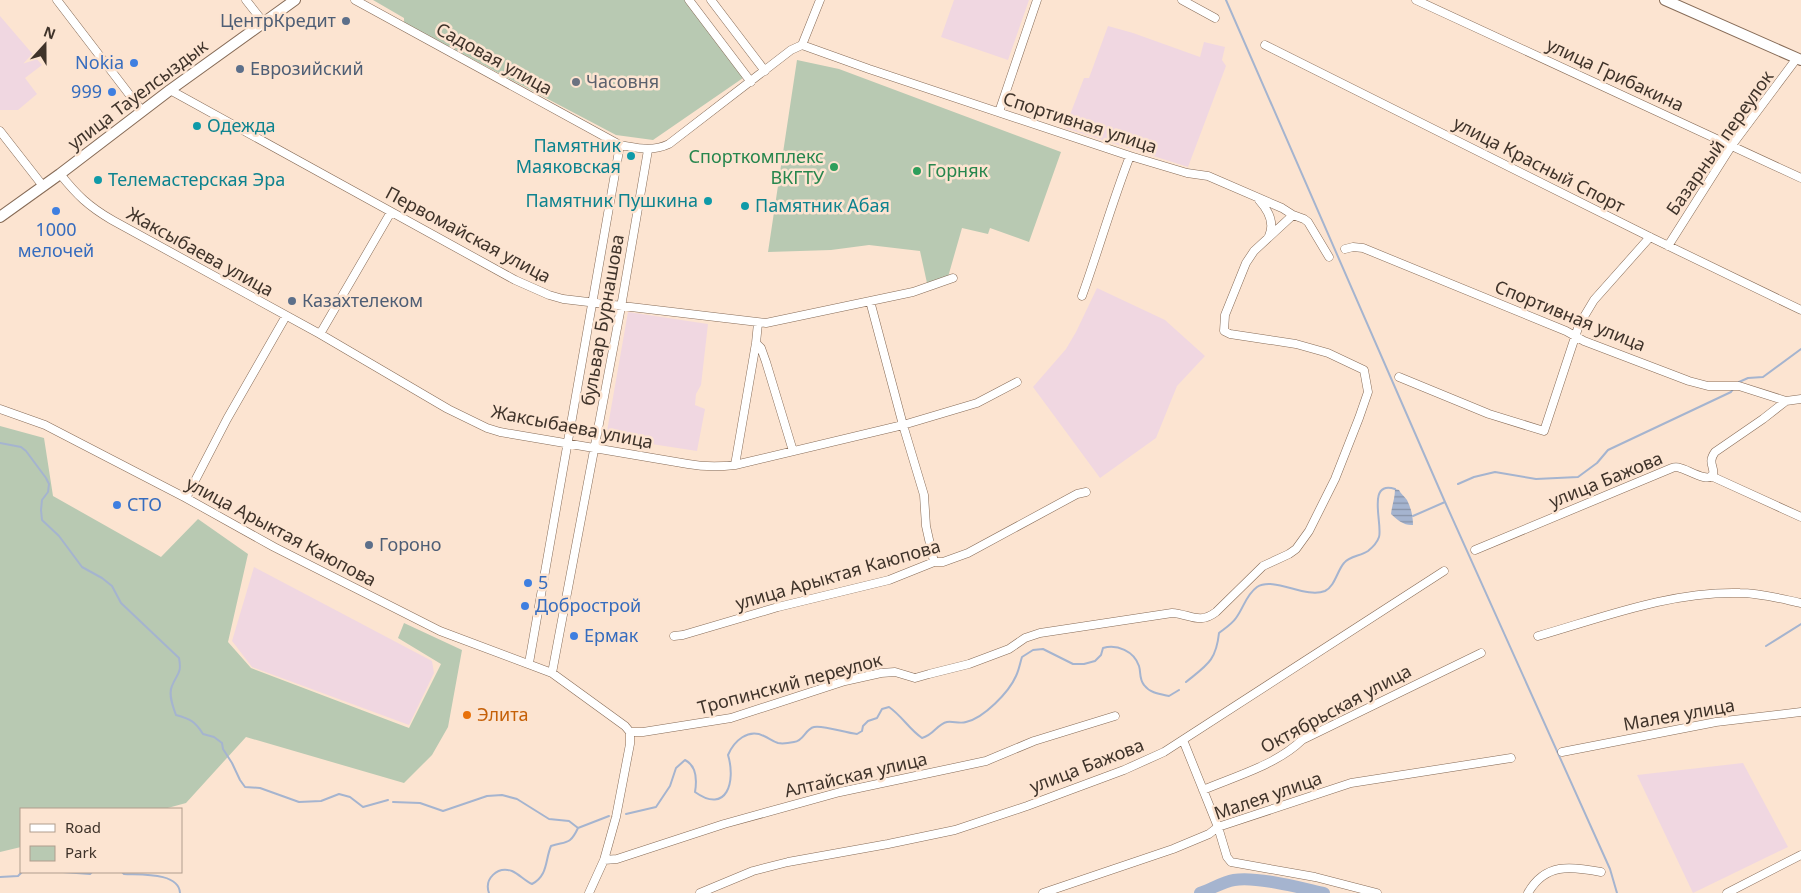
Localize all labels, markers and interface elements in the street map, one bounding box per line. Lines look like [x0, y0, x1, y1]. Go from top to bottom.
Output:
place label: ЦентрКредит [220, 8, 337, 32]
marker: ЦентрКредит [340, 15, 352, 27]
street label: Садовая улица [432, 16, 557, 100]
north arrow [20, 20, 70, 70]
text: N [41, 21, 59, 43]
street label: улица Грибакина [1543, 32, 1688, 116]
street label: улица Тауелсыздык [63, 33, 213, 155]
place label: Nokia [75, 50, 124, 74]
place label: Еврозийский [250, 56, 364, 80]
marker: Nokia [128, 57, 140, 69]
marker: Еврозийский [234, 63, 246, 75]
street label: Базарный переулок [1660, 65, 1778, 220]
place label: Часовня [586, 69, 659, 93]
marker: Часовня [570, 76, 582, 88]
place label: 999 [71, 79, 102, 103]
marker: 999 [106, 86, 118, 98]
street label: Спортивная улица [1000, 86, 1160, 158]
street label: улица Красный Спорт [1450, 110, 1630, 218]
place label: Одежда [207, 113, 276, 137]
marker: Одежда [191, 120, 203, 132]
place label: Памятник Маяковская [516, 133, 621, 178]
place label: Спорткомплекс ВКГТУ [689, 144, 825, 189]
marker: Памятник Маяковская [625, 150, 637, 162]
place label: Горняк [927, 158, 989, 182]
marker: Спорткомплекс ВКГТУ [828, 161, 840, 173]
marker: Горняк [911, 165, 923, 177]
place label: Телемастерская Эра [108, 167, 285, 191]
marker: Телемастерская Эра [92, 174, 104, 186]
street label: Первомайская улица [382, 180, 555, 288]
place label: Памятник Пушкина [526, 188, 698, 212]
place label: Памятник Абая [755, 193, 890, 217]
marker: Памятник Пушкина [702, 195, 714, 207]
marker: Памятник Абая [739, 200, 751, 212]
street label: Жаксыбаева улица [123, 201, 278, 301]
marker: 1000 мелочей [50, 205, 62, 217]
place label: 1000 мелочей [18, 217, 94, 262]
street label: бульвар Бурнашова [575, 232, 629, 407]
street label: Спортивная улица [1491, 274, 1649, 356]
place label: Казахтелеком [302, 288, 423, 312]
marker: Казахтелеком [286, 295, 298, 307]
street label: Жаксыбаева улица [489, 399, 655, 453]
street label: улица Бажова [1545, 445, 1666, 513]
street label: улица Арыктая Каюпова [182, 471, 381, 591]
place label: СТО [127, 492, 162, 516]
marker: СТО [111, 499, 123, 511]
place label: Гороно [379, 532, 442, 556]
street label: улица Арыктая Каюпова [733, 533, 943, 615]
marker: Гороно [363, 539, 375, 551]
place label: 5 [538, 570, 548, 594]
marker: 5 [522, 577, 534, 589]
place label: Добрострой [535, 593, 641, 617]
marker: Добрострой [519, 600, 531, 612]
place label: Ермак [584, 623, 639, 647]
marker: Ермак [568, 630, 580, 642]
street label: Тропинский переулок [695, 647, 885, 719]
street label: Октябрьская улица [1256, 658, 1415, 758]
street label: Малея улица [1621, 692, 1736, 736]
place label: Элита [477, 702, 529, 726]
marker: Элита [461, 709, 473, 721]
street label: улица Бажова [1026, 732, 1147, 798]
street label: Алтайская улица [782, 746, 929, 802]
street label: Малея улица [1210, 765, 1325, 825]
legend [20, 808, 182, 873]
text: Road [65, 817, 101, 837]
text: Park [65, 842, 97, 862]

